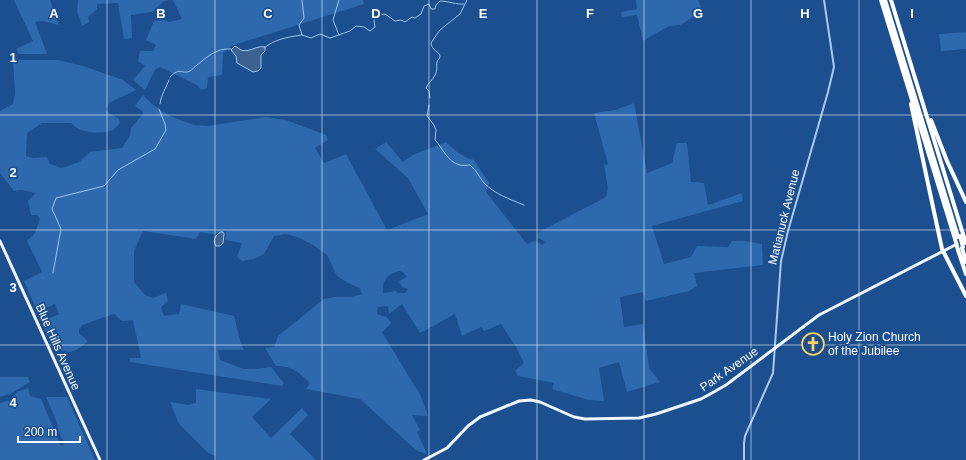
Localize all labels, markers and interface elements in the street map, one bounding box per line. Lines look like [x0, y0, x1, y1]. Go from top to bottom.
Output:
text: A [49, 6, 59, 21]
text: B [156, 6, 166, 21]
text: C [263, 6, 273, 21]
text: D [371, 6, 381, 21]
text: E [479, 6, 488, 21]
text: F [586, 6, 594, 21]
text: G [693, 6, 703, 21]
text: H [800, 6, 810, 21]
text: I [910, 6, 914, 21]
text: 1 [9, 50, 17, 65]
text: 2 [9, 165, 17, 180]
street label: Matianuck Avenue [765, 168, 803, 266]
text: 3 [9, 280, 17, 295]
street label: Blue Hills Avenue [33, 302, 83, 393]
place label: Holy Zion Church of the Jubilee [828, 330, 921, 358]
church icon: Holy Zion Church of the Jubilee [800, 331, 826, 357]
street label: Park Avenue [697, 344, 761, 394]
text: 4 [9, 395, 17, 410]
scale bar [18, 418, 80, 444]
text: 200 m [24, 425, 57, 439]

